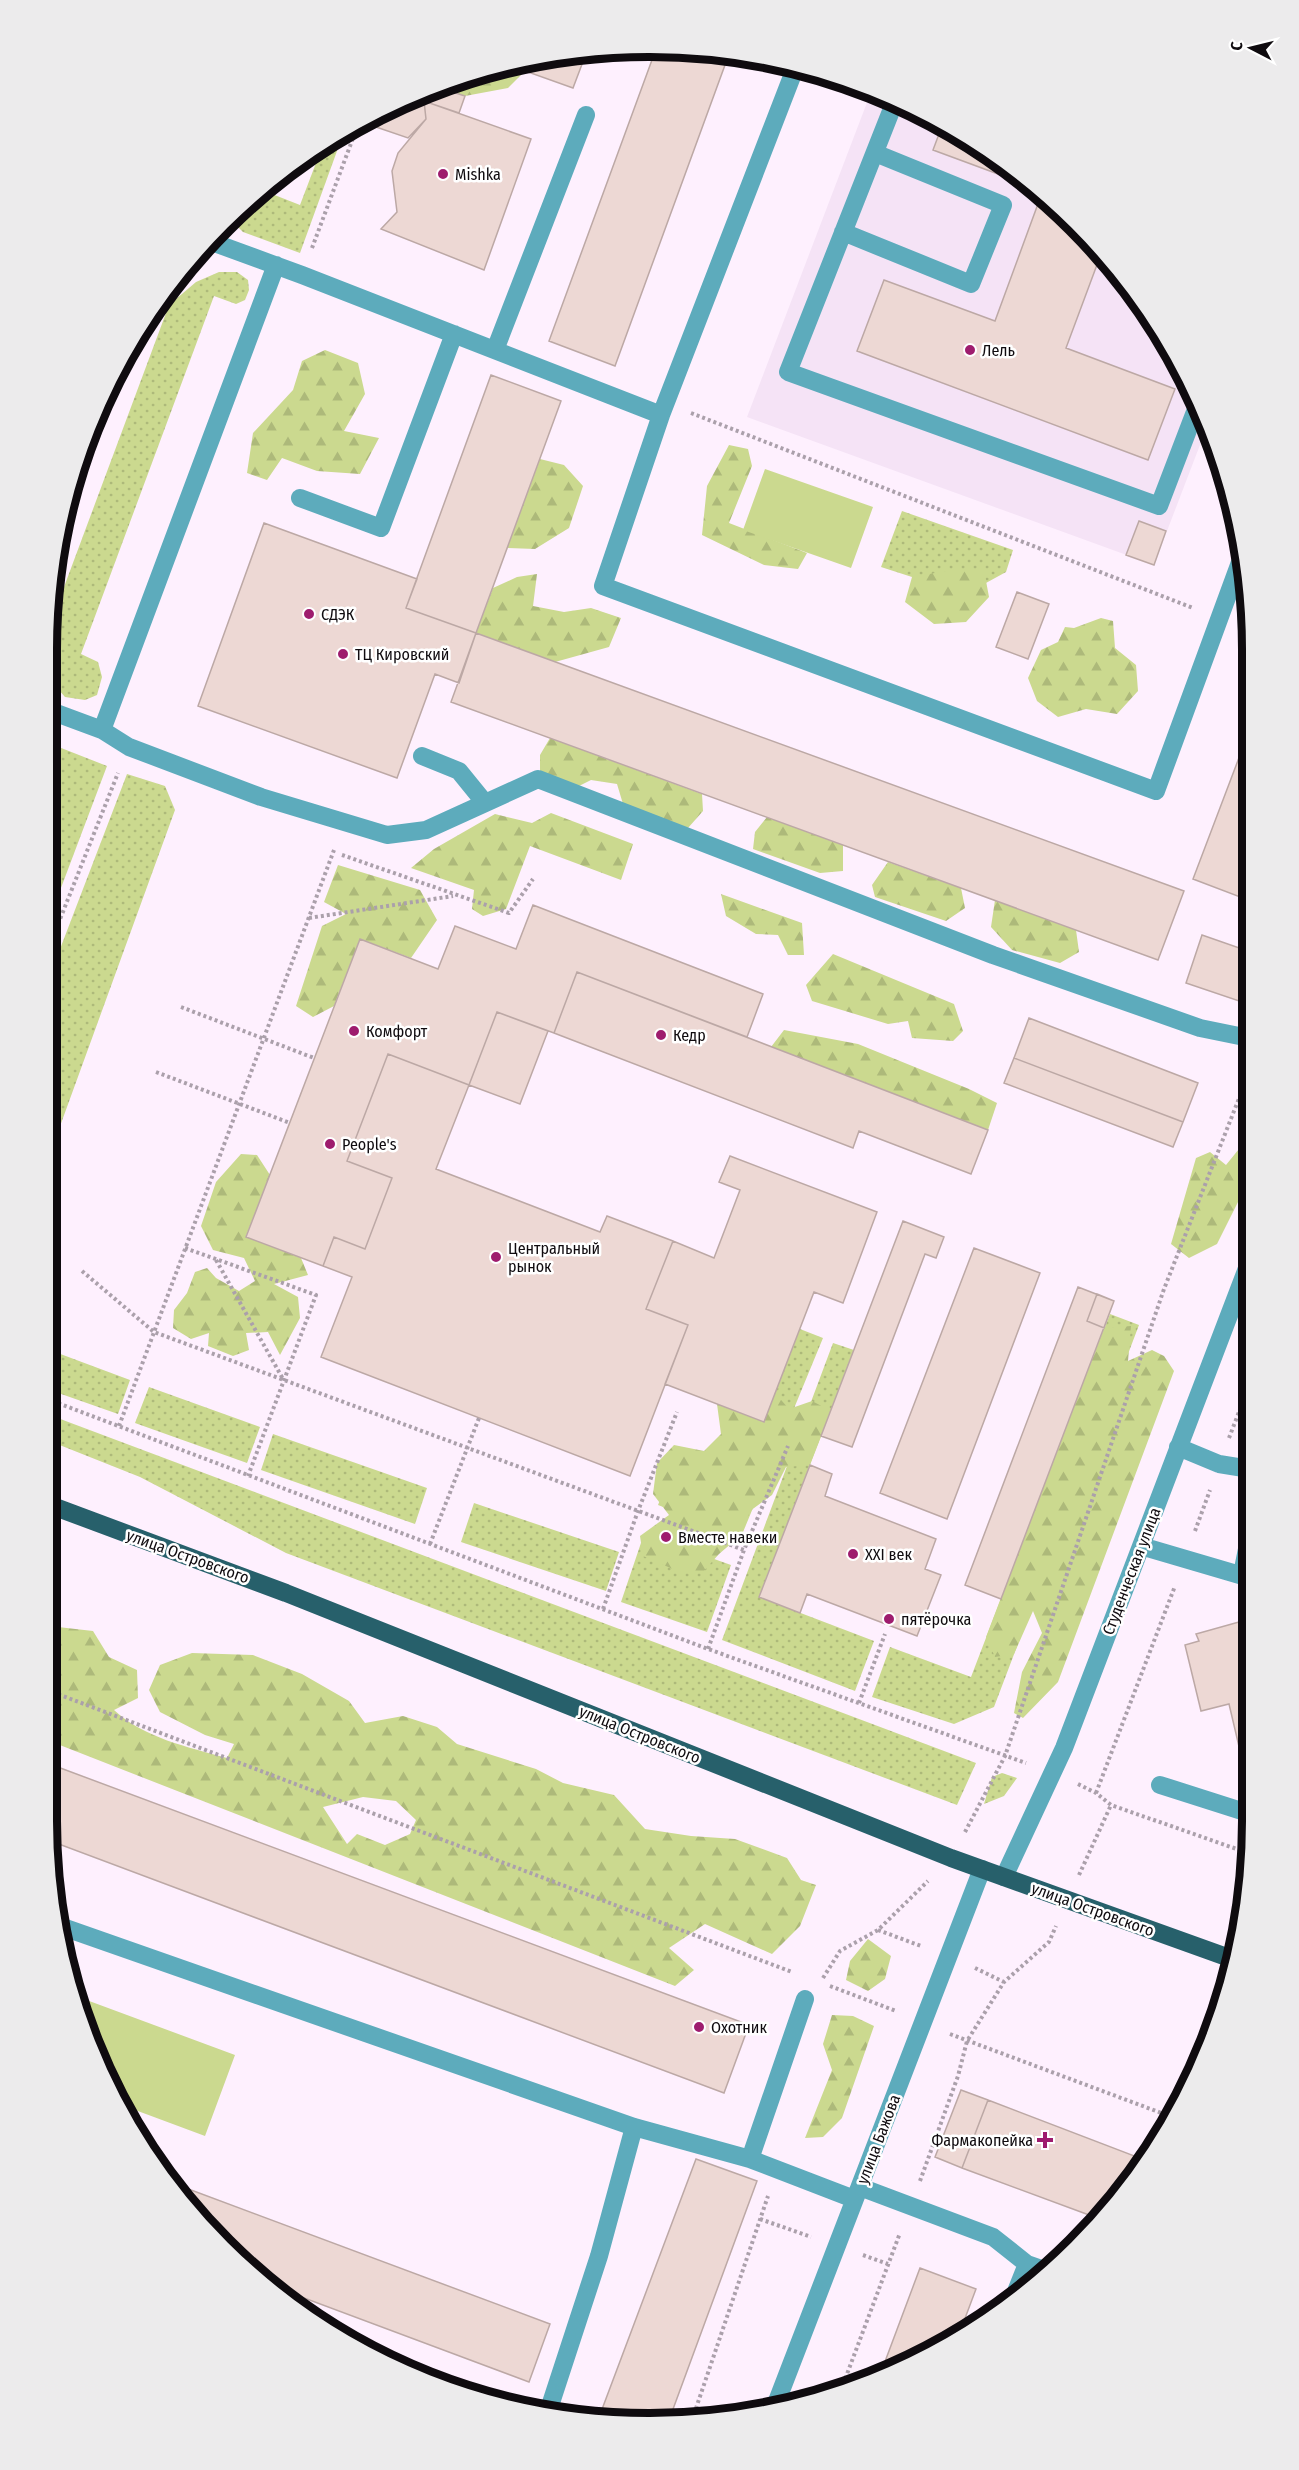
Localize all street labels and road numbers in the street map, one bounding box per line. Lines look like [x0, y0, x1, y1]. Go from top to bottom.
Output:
street label: Студенческая улица [1098, 1505, 1165, 1637]
street label: улица Островского [124, 1525, 252, 1587]
street label: улица Островского [576, 1701, 703, 1767]
street label: улица Островского [1029, 1878, 1157, 1940]
street label: улица Бажова [853, 2092, 904, 2187]

